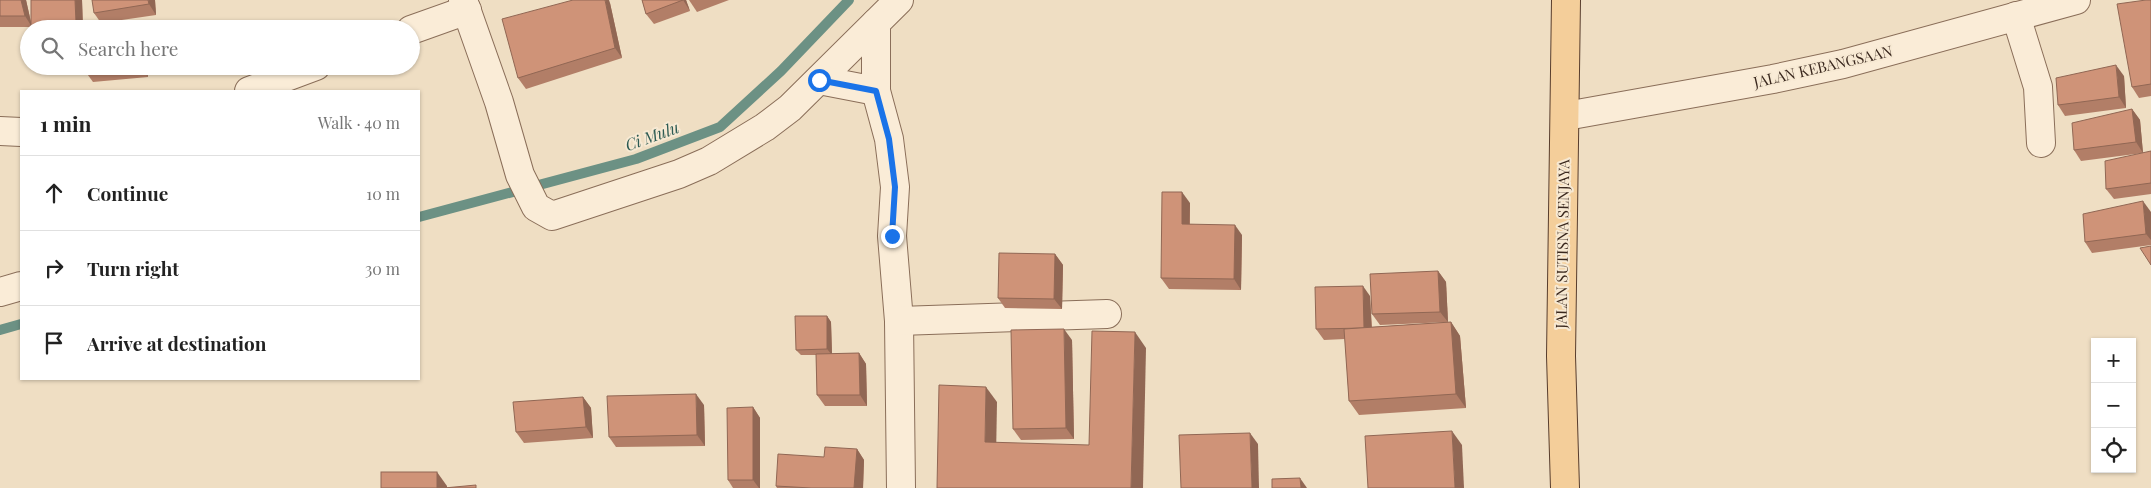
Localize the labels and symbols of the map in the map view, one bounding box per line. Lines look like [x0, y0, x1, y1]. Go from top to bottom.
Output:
street label: JALAN KEBANGSAAN [1750, 40, 1895, 92]
route start [808, 69, 831, 92]
water label: Ci Mulu [622, 116, 682, 155]
street label: JALAN SUTISNA SENJAYA [1551, 158, 1573, 330]
route end [881, 225, 904, 248]

